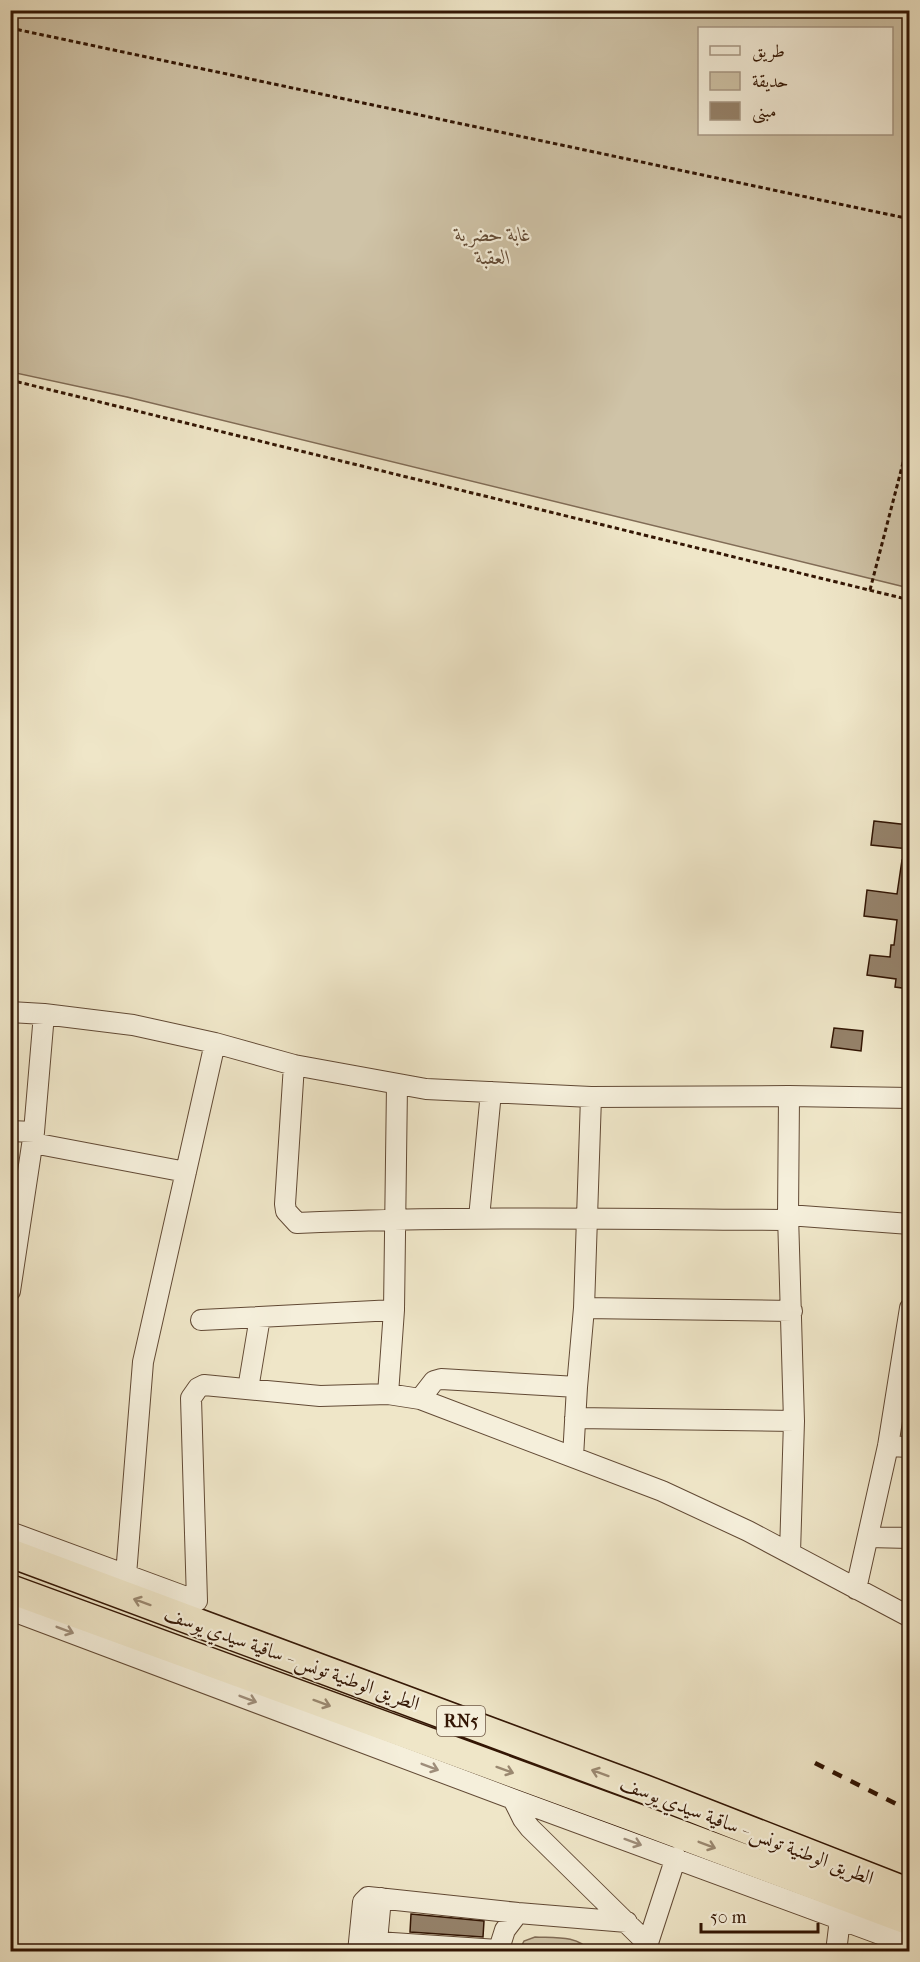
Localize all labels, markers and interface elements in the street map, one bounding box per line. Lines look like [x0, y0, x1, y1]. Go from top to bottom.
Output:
legend [698, 27, 893, 135]
text: طريق [752, 41, 785, 63]
text: حديقة [752, 71, 788, 92]
text: مبنى [752, 101, 777, 124]
park label: غابة حضرية العقبة [453, 223, 531, 269]
one-way arrow [133, 1596, 152, 1607]
street label: الطريق الوطنية تونس - ساقية سيدي يوسف [160, 1601, 423, 1719]
one-way arrow [55, 1626, 74, 1637]
one-way arrow [238, 1694, 257, 1705]
one-way arrow [312, 1698, 331, 1709]
road number: RN5 [437, 1706, 485, 1736]
one-way arrow [421, 1763, 439, 1774]
one-way arrow [495, 1765, 514, 1776]
one-way arrow [591, 1767, 610, 1778]
street label: الطريق الوطنية تونس - ساقية سيدي يوسف [615, 1771, 877, 1893]
one-way arrow [623, 1837, 642, 1848]
one-way arrow [698, 1840, 716, 1851]
scale bar [701, 1896, 818, 1934]
text: 50 m [710, 1907, 747, 1928]

